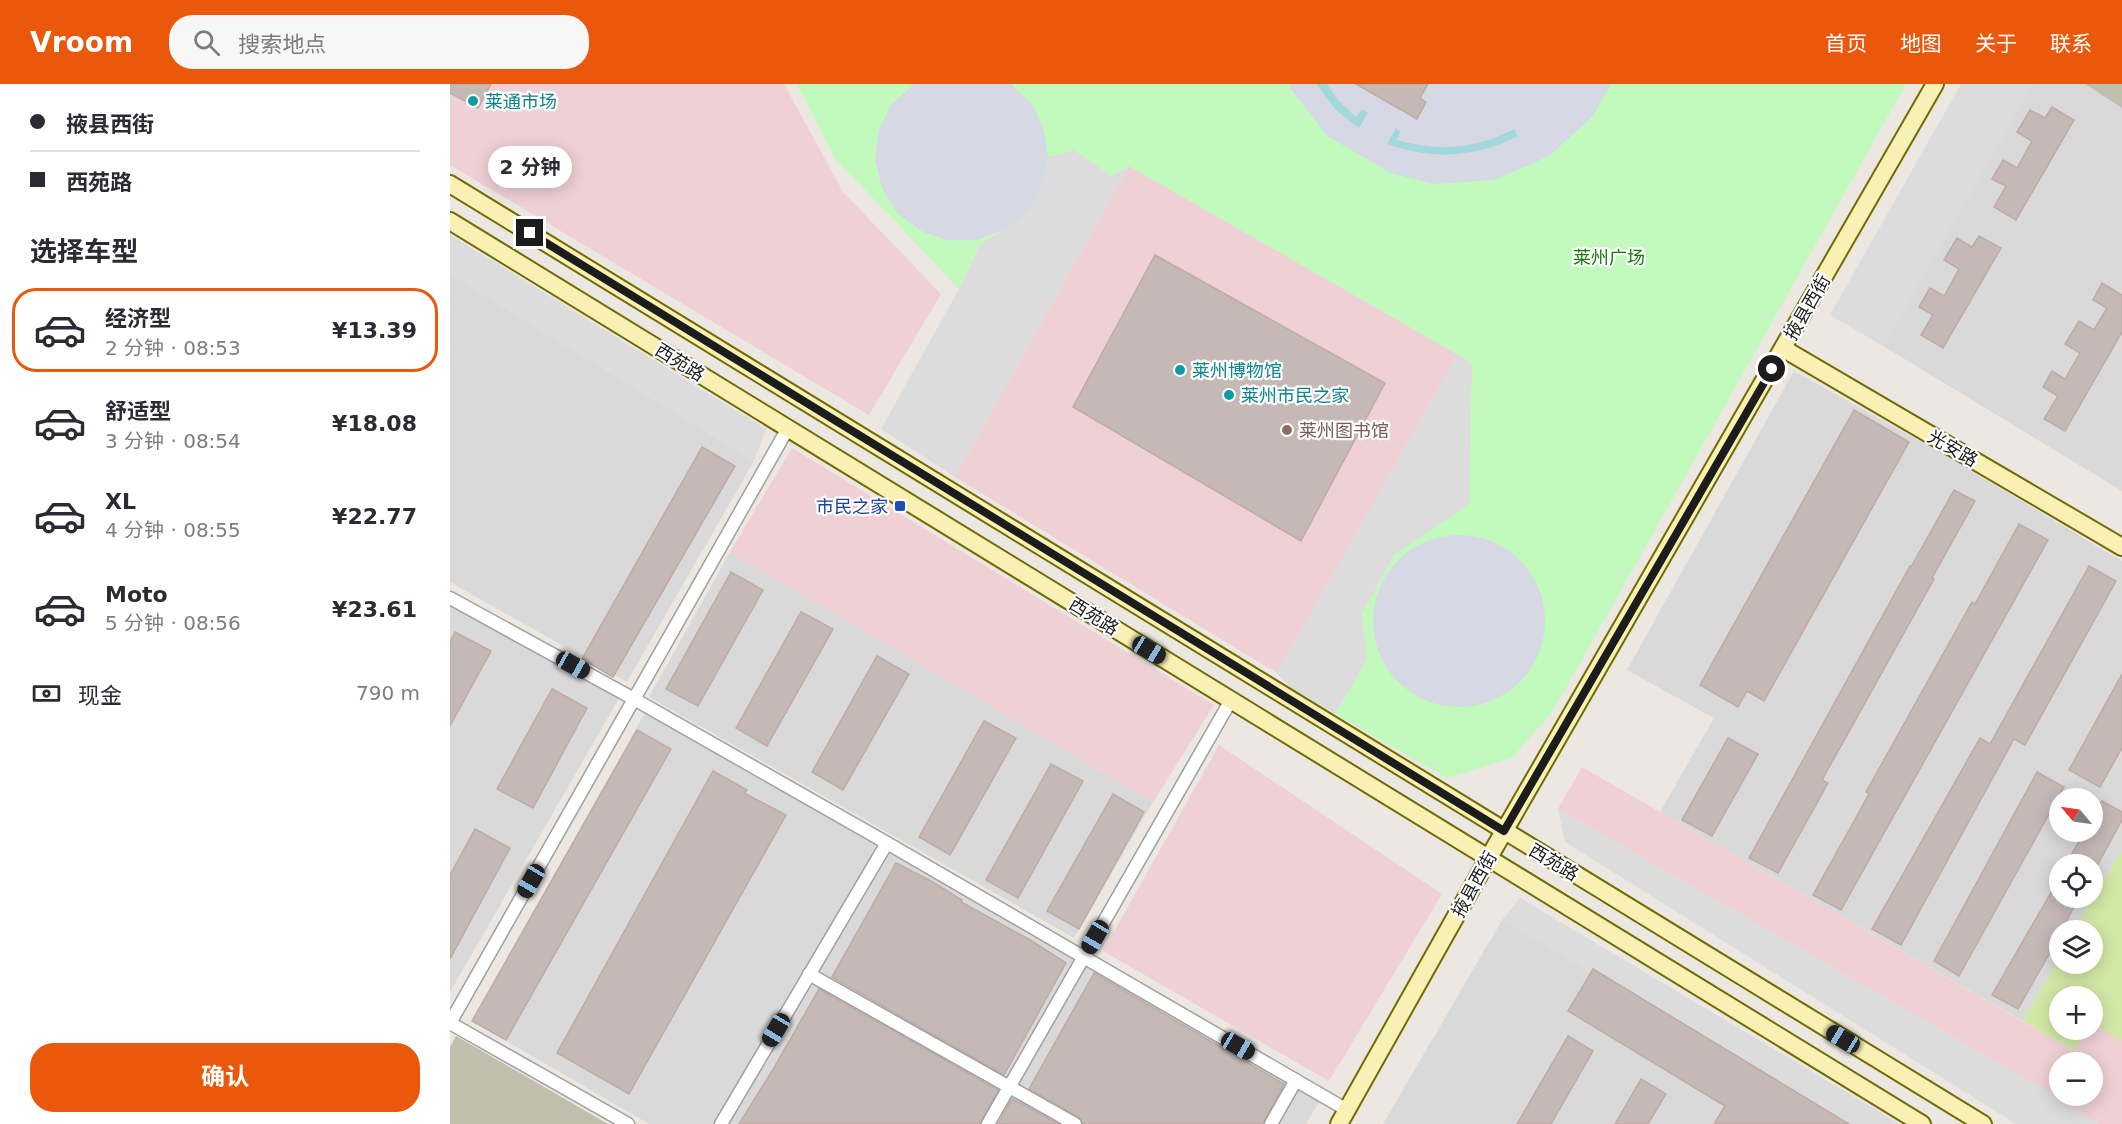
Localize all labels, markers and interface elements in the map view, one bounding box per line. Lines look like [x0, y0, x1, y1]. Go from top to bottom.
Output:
search box [169, 15, 589, 69]
text: Vroom [30, 26, 133, 59]
icon: search [190, 26, 223, 59]
text: 搜索地点 [238, 32, 326, 57]
text: 首页 [1825, 32, 1867, 56]
text: 地图 [1900, 32, 1942, 56]
text: 关于 [1975, 32, 2017, 56]
text: 联系 [2050, 32, 2092, 56]
place label: 莱通市场 [485, 91, 557, 112]
marker: 莱通市场 [466, 94, 480, 108]
text: 掖县西街 [66, 112, 154, 137]
callout: 2 分钟 [488, 146, 572, 188]
text: 2 分钟 [500, 155, 560, 179]
text: 西苑路 [66, 170, 132, 195]
route end [516, 219, 543, 246]
text: 选择车型 [30, 236, 138, 267]
park label: 莱州广场 [1573, 247, 1645, 268]
street label: 掖县西街 [1780, 271, 1834, 343]
icon: car [33, 303, 87, 357]
text: 经济型 [105, 306, 171, 331]
text: ¥13.39 [332, 318, 417, 343]
text: 2 分钟 · 08:53 [105, 336, 241, 360]
street label: 西苑路 [652, 339, 708, 385]
route start [1758, 355, 1785, 382]
place label: 莱州博物馆 [1192, 360, 1282, 381]
marker: 莱州博物馆 [1173, 363, 1187, 377]
place label: 莱州市民之家 [1241, 385, 1349, 406]
marker: 莱州市民之家 [1222, 388, 1236, 402]
icon: car [33, 396, 87, 450]
text: 舒适型 [105, 399, 171, 424]
text: ¥18.08 [332, 411, 417, 436]
place label: 莱州图书馆 [1299, 420, 1389, 441]
marker: 莱州图书馆 [1280, 423, 1294, 437]
street label: 光安路 [1924, 425, 1982, 471]
text: 3 分钟 · 08:54 [105, 429, 241, 453]
icon: car [33, 489, 87, 543]
text: XL [105, 489, 136, 514]
place label: 市民之家 [816, 496, 888, 517]
marker: 市民之家 [893, 499, 907, 513]
text: ¥22.77 [332, 504, 417, 529]
text: 4 分钟 · 08:55 [105, 518, 241, 542]
icon: car [33, 582, 87, 636]
text: Moto [105, 582, 168, 607]
street label: 西苑路 [1066, 593, 1122, 639]
text: ¥23.61 [332, 597, 417, 622]
text: 5 分钟 · 08:56 [105, 611, 241, 635]
car [1129, 633, 1169, 667]
car [553, 648, 593, 682]
icon: cash [30, 677, 63, 710]
text: 790 m [356, 681, 420, 705]
text: 现金 [78, 683, 122, 708]
north arrow [2049, 788, 2103, 842]
map controls [2049, 788, 2103, 1106]
street label: 西苑路 [1525, 839, 1583, 885]
street label: 掖县西街 [1447, 847, 1501, 921]
button: locate [2049, 854, 2103, 908]
car [514, 861, 548, 901]
car [1078, 917, 1112, 957]
button: layers [2049, 920, 2103, 974]
button: + [2049, 986, 2103, 1040]
car [759, 1010, 793, 1050]
car [1823, 1022, 1863, 1056]
car [1218, 1029, 1258, 1063]
button: 确认 [30, 1043, 420, 1112]
button: − [2049, 1052, 2103, 1106]

